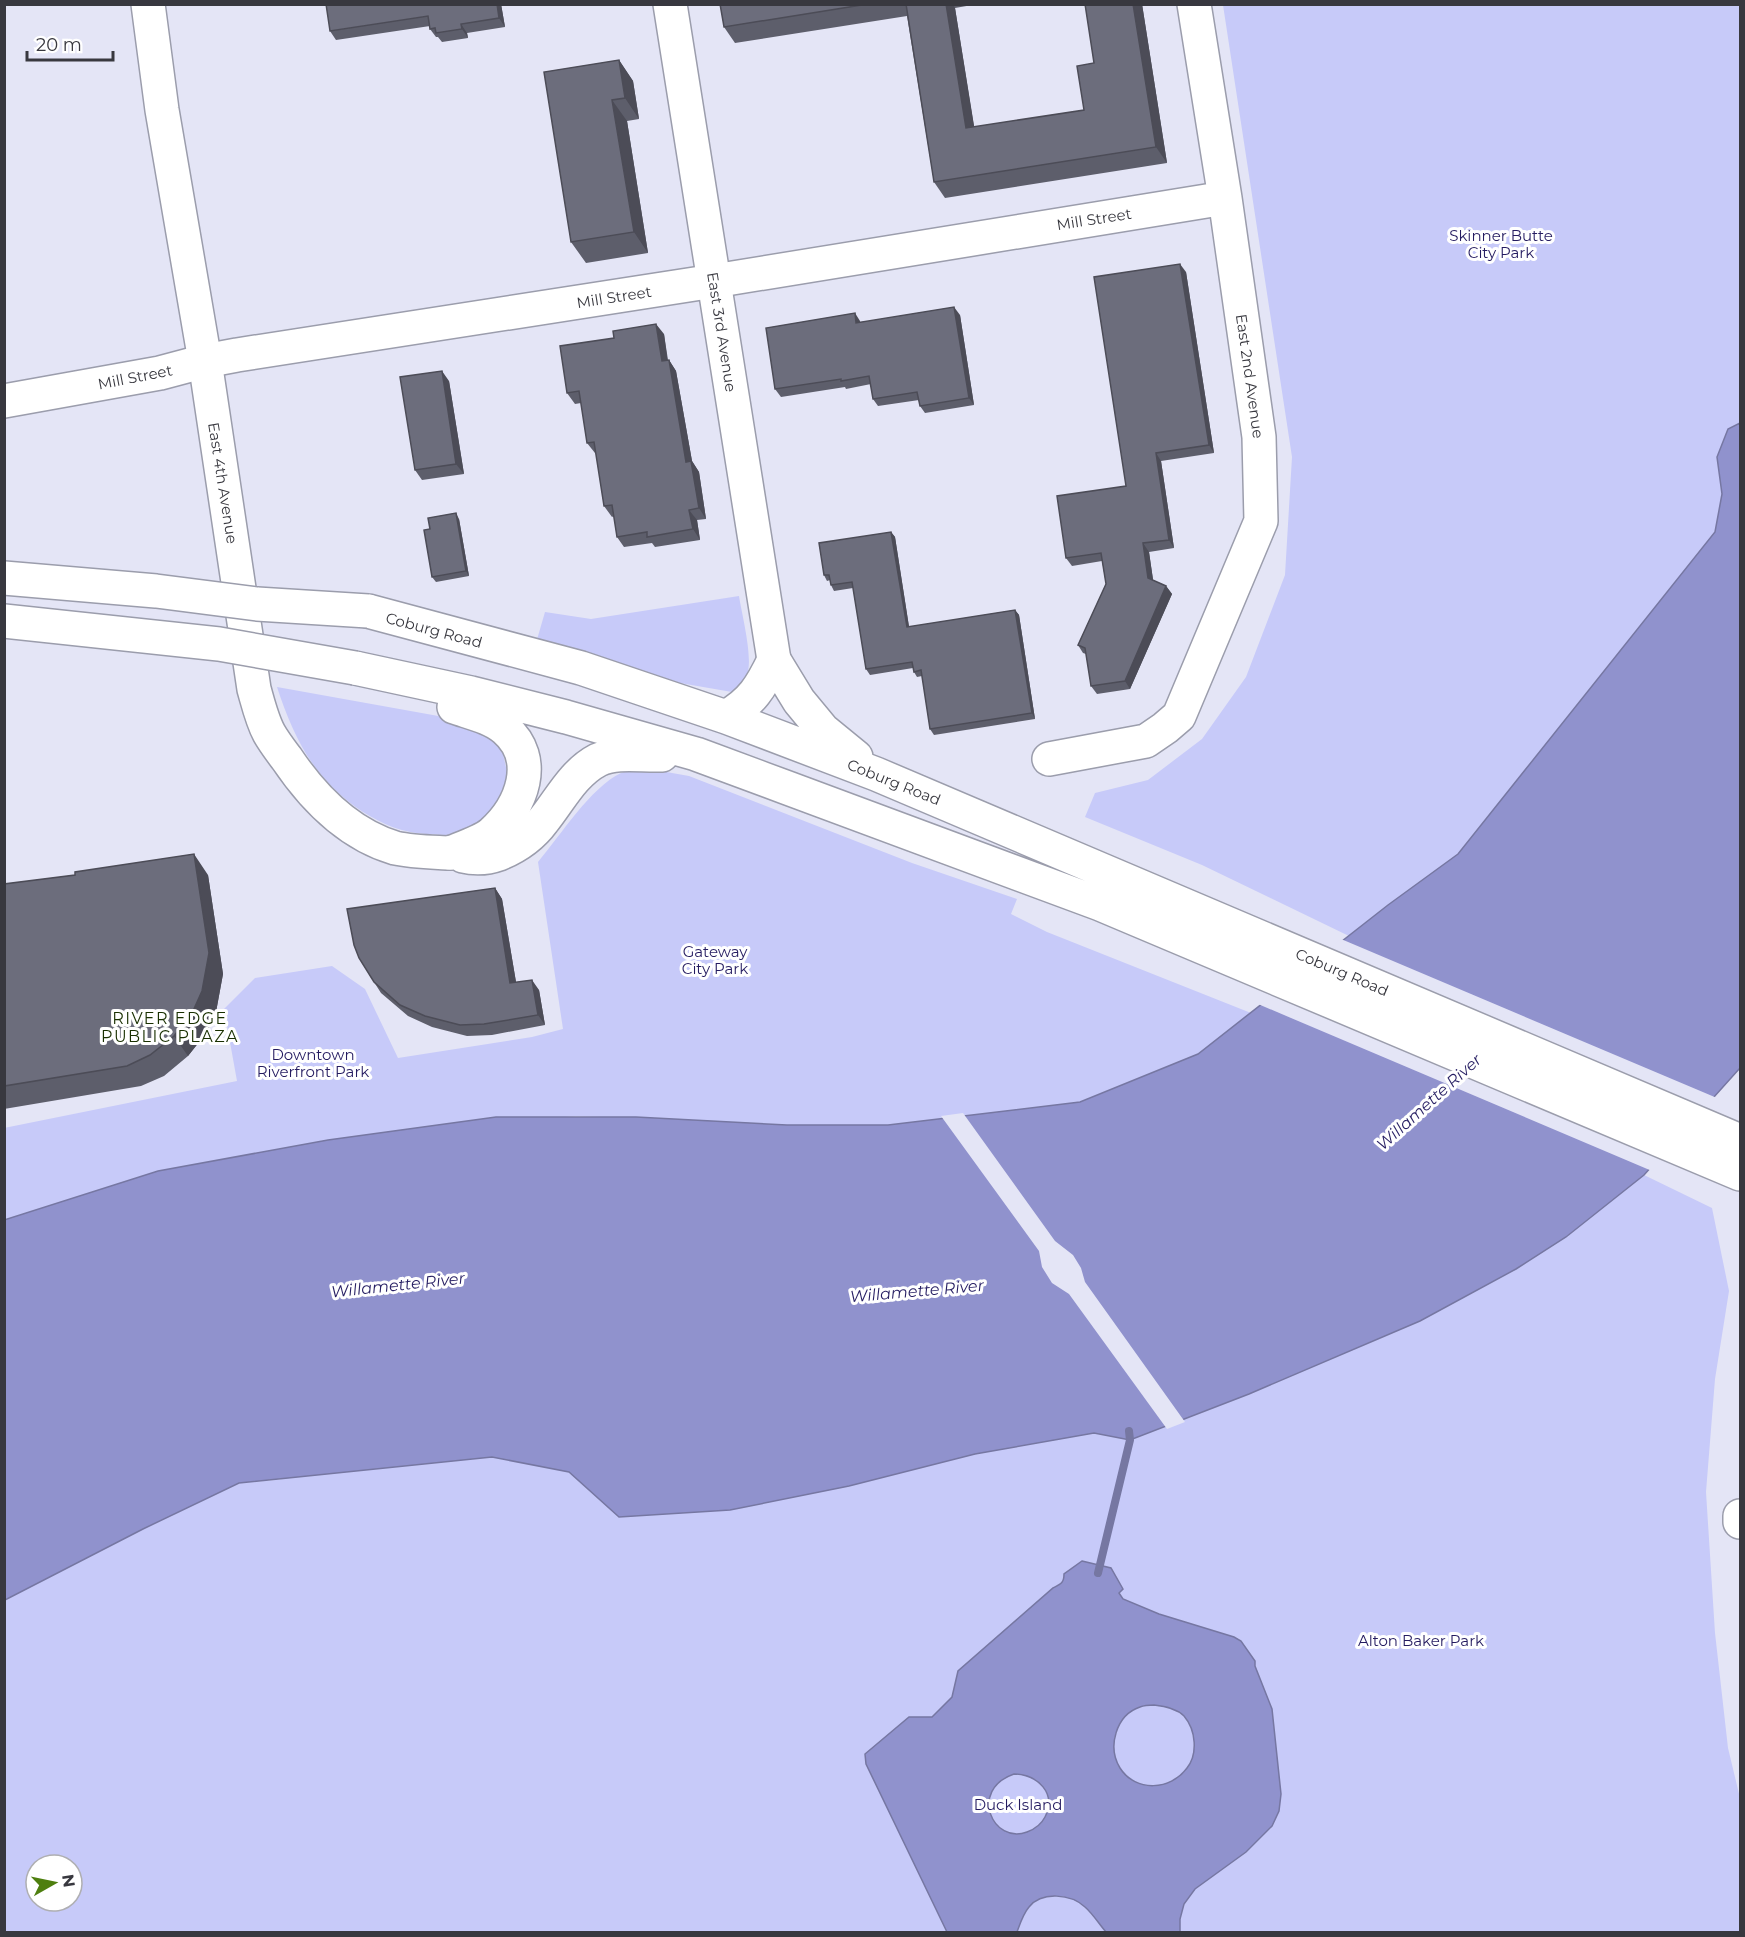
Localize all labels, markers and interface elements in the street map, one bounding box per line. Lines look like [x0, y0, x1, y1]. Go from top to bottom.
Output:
scale bar [27, 24, 112, 62]
text: 20 m [36, 34, 82, 56]
street label: Mill Street [1055, 204, 1133, 234]
park label: Skinner Butte City Park [1449, 226, 1553, 262]
street label: East 3rd Avenue [703, 271, 741, 393]
street label: Mill Street [575, 282, 653, 312]
street label: East 2nd Avenue [1232, 313, 1268, 439]
street label: Mill Street [96, 360, 174, 394]
street label: East 4th Avenue [204, 421, 242, 545]
street label: Coburg Road [384, 608, 484, 652]
street label: Coburg Road [844, 755, 944, 809]
park label: Gateway City Park [682, 942, 748, 978]
street label: Coburg Road [1293, 944, 1391, 1000]
district label: RIVER EDGE PUBLIC PLAZA [101, 1009, 239, 1046]
park label: Downtown Riverfront Park [257, 1045, 369, 1081]
water label: Willamette River [1373, 1050, 1486, 1154]
water label: Willamette River [330, 1268, 466, 1301]
water label: Willamette River [849, 1276, 985, 1306]
park label: Alton Baker Park [1358, 1631, 1484, 1650]
park label: Duck Island [974, 1795, 1062, 1814]
north arrow [24, 1853, 84, 1913]
text: N [58, 1873, 79, 1889]

